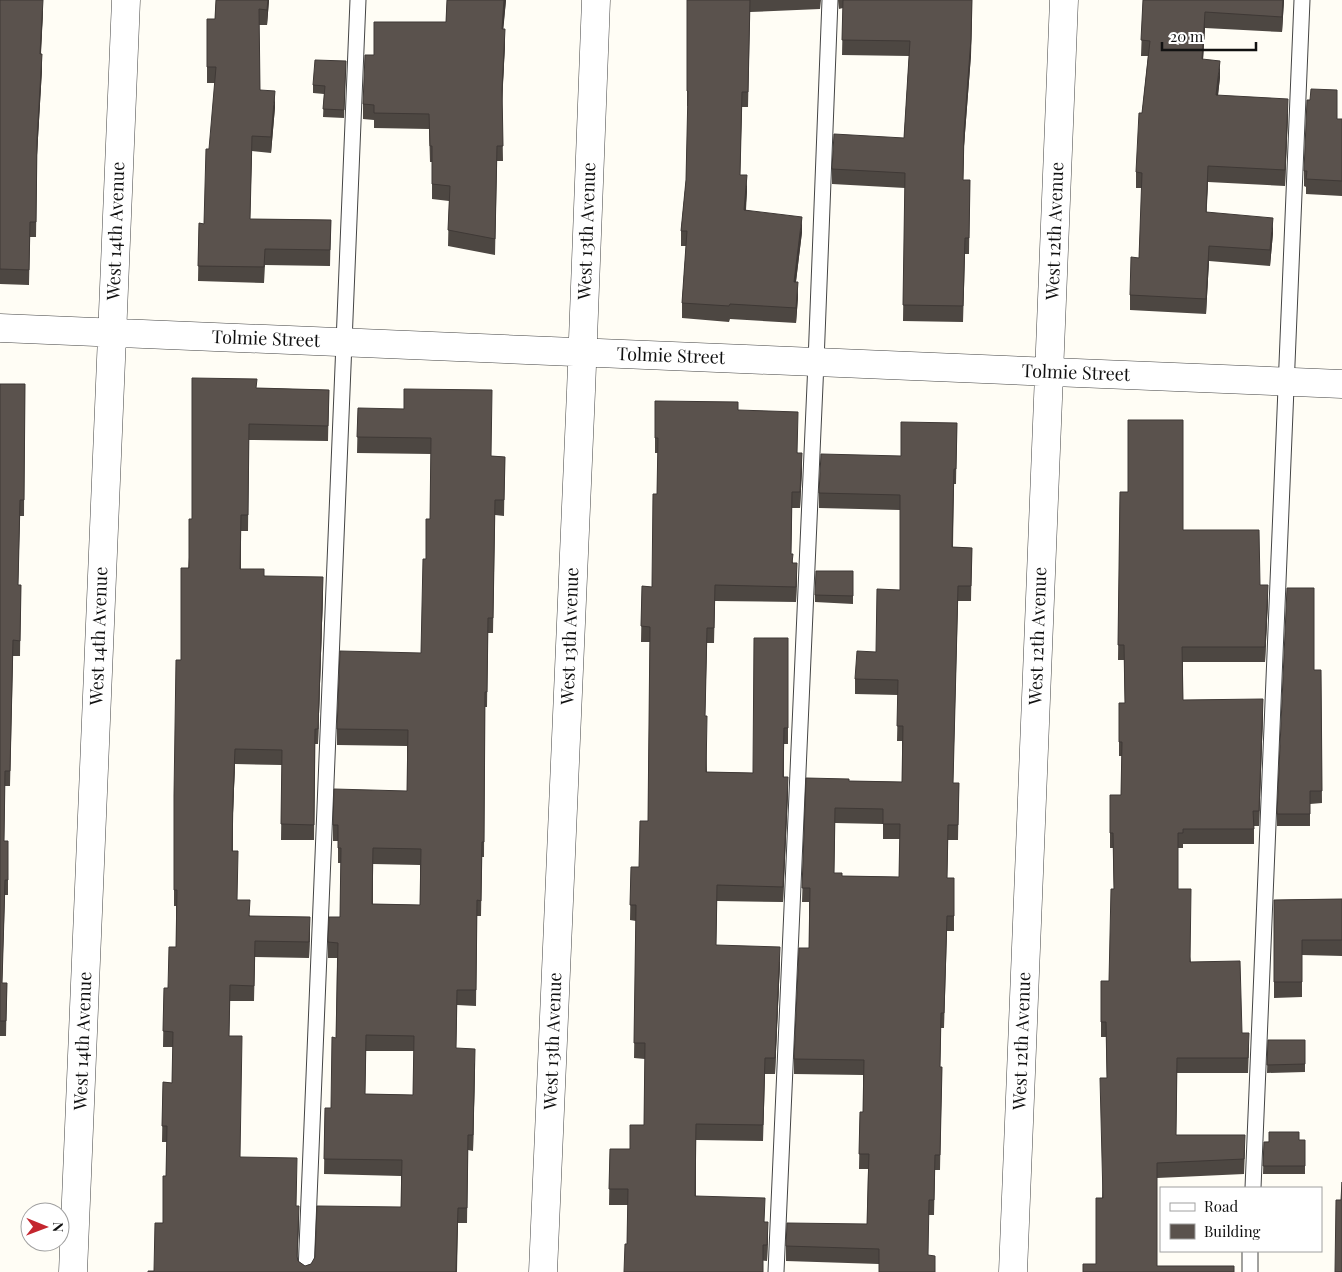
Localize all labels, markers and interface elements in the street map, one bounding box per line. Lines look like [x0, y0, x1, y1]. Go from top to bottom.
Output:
scale bar [1162, 20, 1256, 52]
text: 20 m [1170, 26, 1204, 46]
street label: West 14th Avenue [101, 161, 129, 302]
street label: West 12th Avenue [1040, 161, 1068, 301]
street label: West 13th Avenue [572, 162, 600, 301]
street label: Tolmie Street [211, 324, 321, 352]
street label: Tolmie Street [616, 341, 726, 369]
street label: Tolmie Street [1021, 358, 1131, 386]
street label: West 14th Avenue [84, 566, 112, 707]
street label: West 12th Avenue [1023, 566, 1051, 706]
street label: West 13th Avenue [555, 567, 583, 706]
street label: West 14th Avenue [68, 971, 96, 1112]
street label: West 12th Avenue [1007, 971, 1035, 1111]
street label: West 13th Avenue [538, 972, 566, 1111]
legend [1160, 1187, 1322, 1252]
text: Road [1204, 1196, 1238, 1216]
north arrow [20, 1202, 70, 1252]
text: Building [1204, 1221, 1261, 1241]
text: N [49, 1222, 68, 1232]

